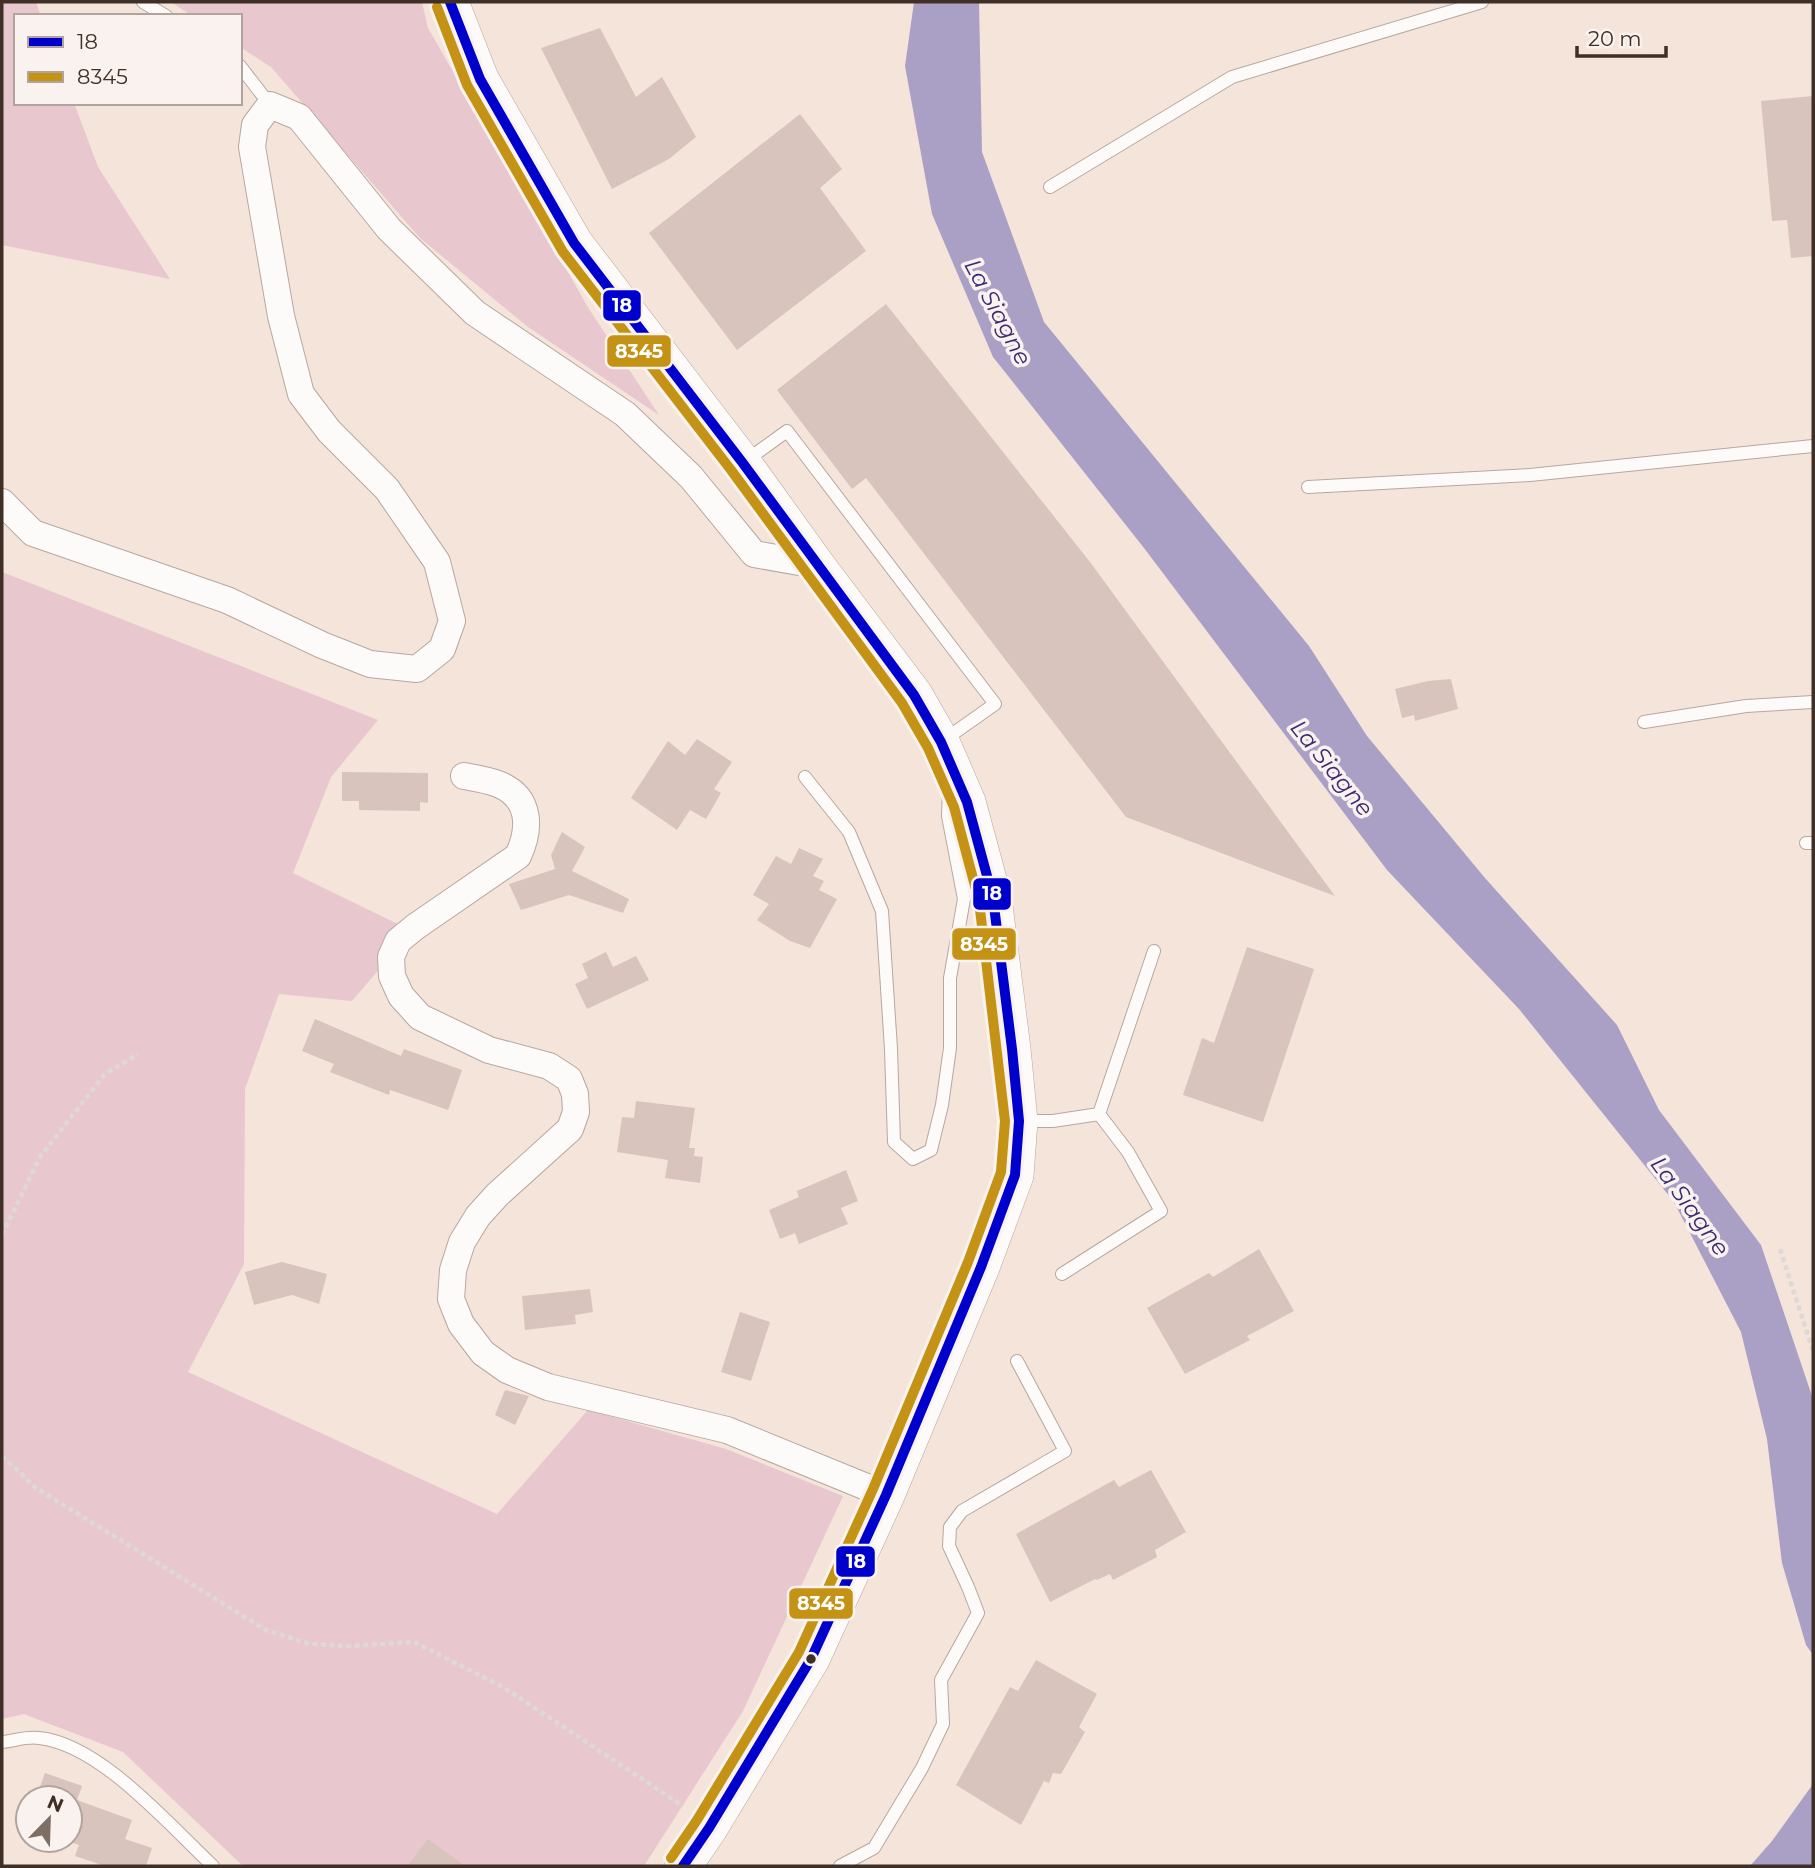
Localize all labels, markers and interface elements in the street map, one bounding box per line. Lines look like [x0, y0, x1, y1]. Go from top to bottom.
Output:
legend [14, 14, 242, 105]
scale bar [1577, 14, 1666, 58]
text: 20 m [1588, 26, 1642, 51]
text: 18 [77, 29, 98, 54]
text: 8345 [77, 64, 128, 89]
water label: La Siagne [958, 254, 1038, 370]
line badge: 18 [602, 289, 642, 322]
text: 18 [612, 294, 632, 317]
line badge: 8345 [606, 334, 672, 368]
text: 8345 [615, 340, 663, 363]
water label: La Siagne [1285, 714, 1379, 822]
line badge: 18 [972, 877, 1012, 911]
text: 18 [982, 882, 1002, 905]
line badge: 8345 [951, 927, 1017, 961]
text: 8345 [960, 933, 1008, 956]
water label: La Siagne [1645, 1151, 1735, 1261]
line badge: 18 [835, 1545, 876, 1578]
text: 18 [846, 1550, 866, 1573]
line badge: 8345 [788, 1587, 854, 1620]
text: 8345 [797, 1592, 845, 1615]
unlabelled marker [804, 1652, 818, 1666]
north arrow [14, 1784, 84, 1854]
text: N [44, 1790, 67, 1817]

